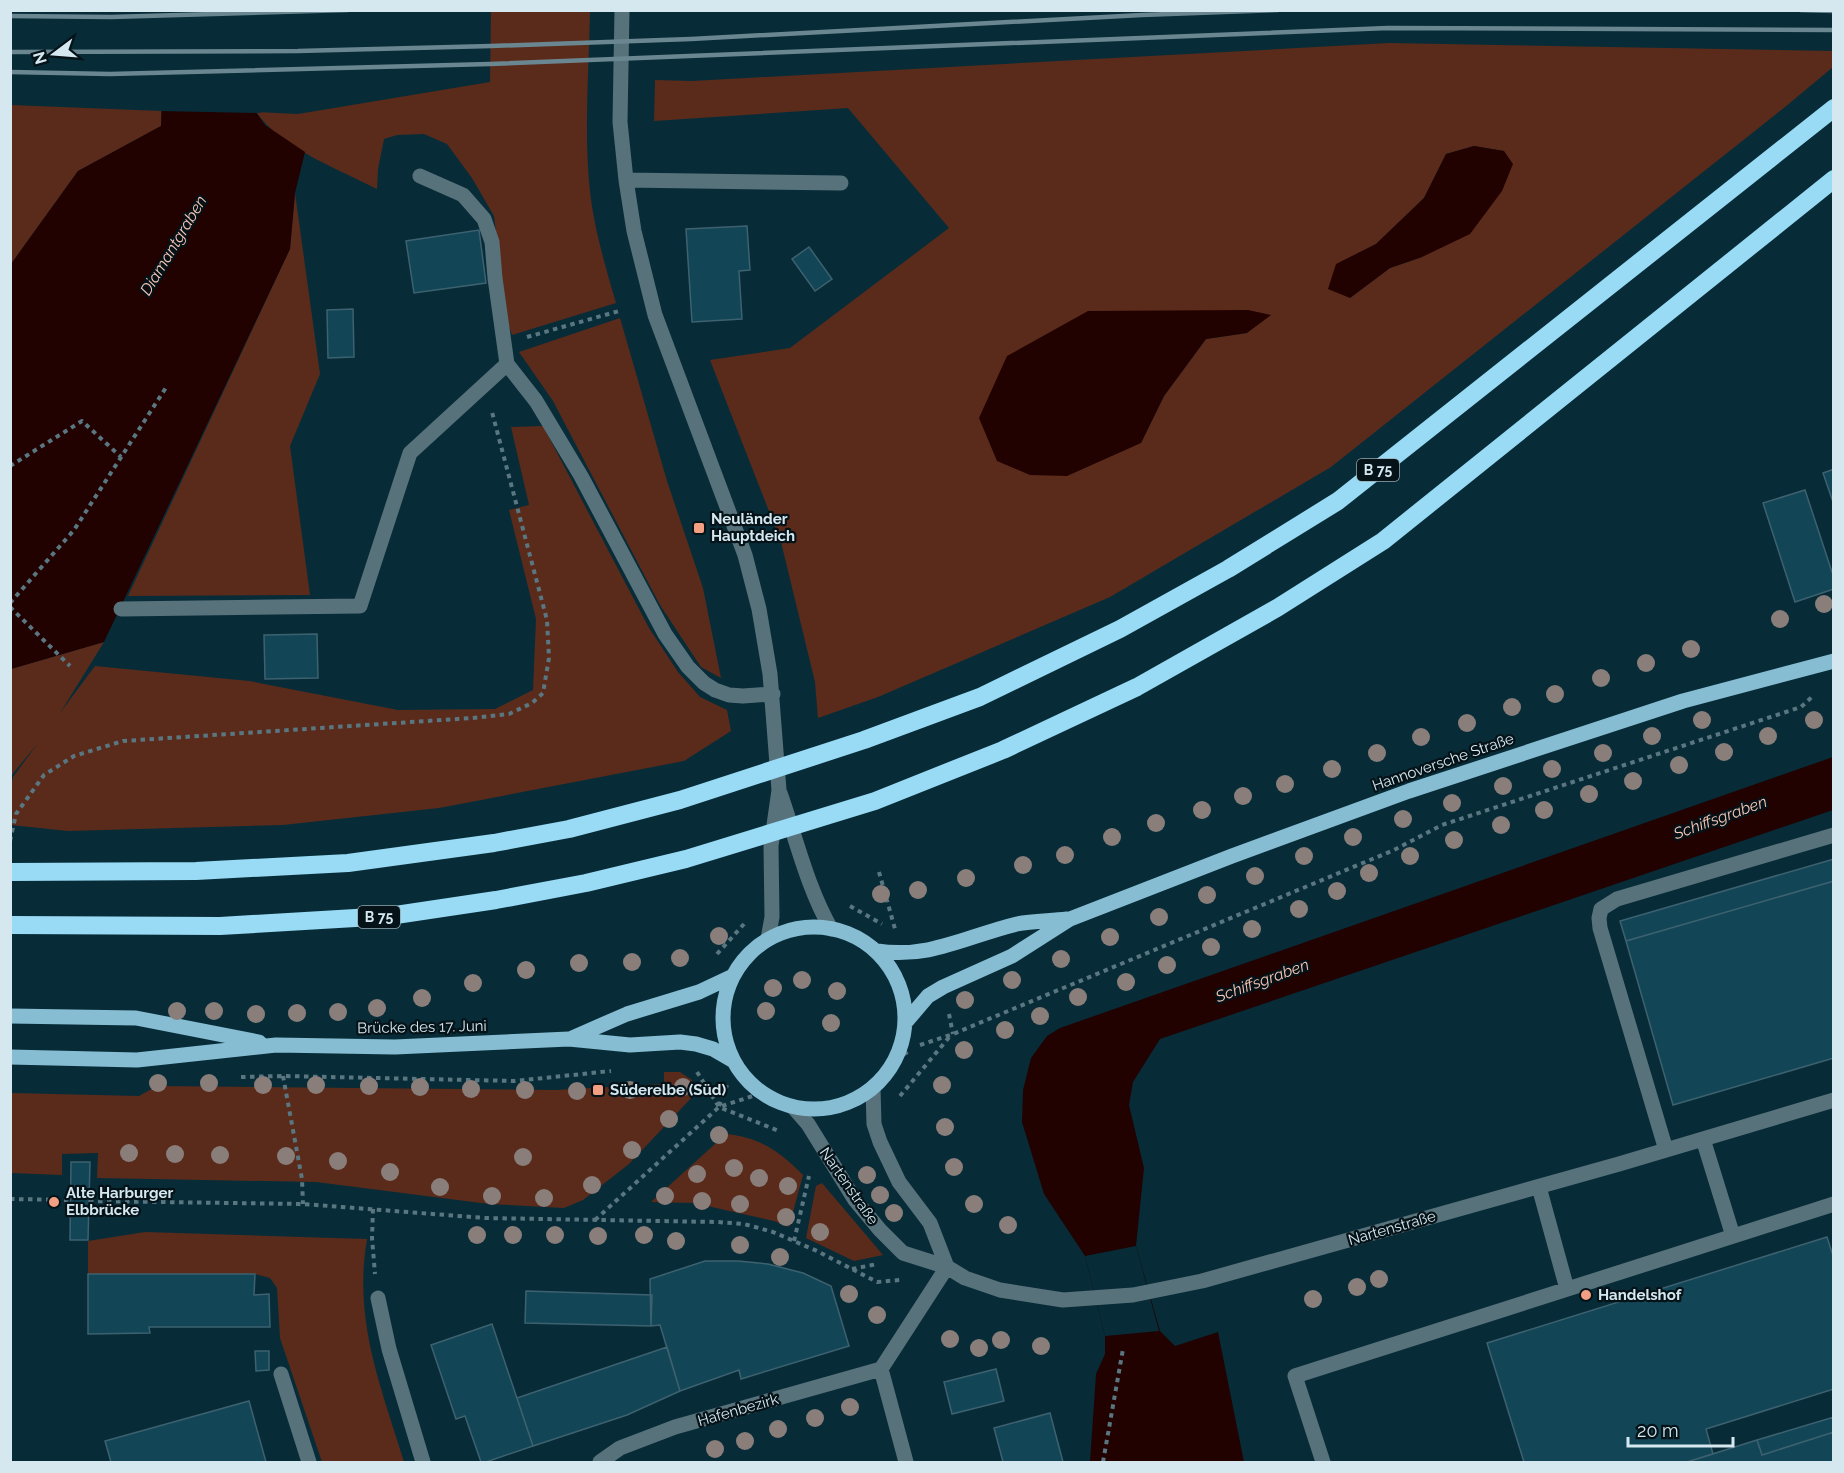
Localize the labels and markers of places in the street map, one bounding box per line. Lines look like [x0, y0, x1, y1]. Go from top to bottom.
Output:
place label: Neuländer Hauptdeich [711, 510, 795, 545]
marker: Neuländer Hauptdeich [692, 521, 706, 535]
place label: Süderelbe (Süd) [610, 1081, 726, 1099]
marker: Süderelbe (Süd) [591, 1083, 605, 1097]
place label: Alte Harburger Elbbrücke [66, 1184, 173, 1219]
marker: Alte Harburger Elbbrücke [47, 1195, 61, 1209]
place label: Handelshof [1598, 1286, 1682, 1304]
marker: Handelshof [1579, 1288, 1593, 1302]

